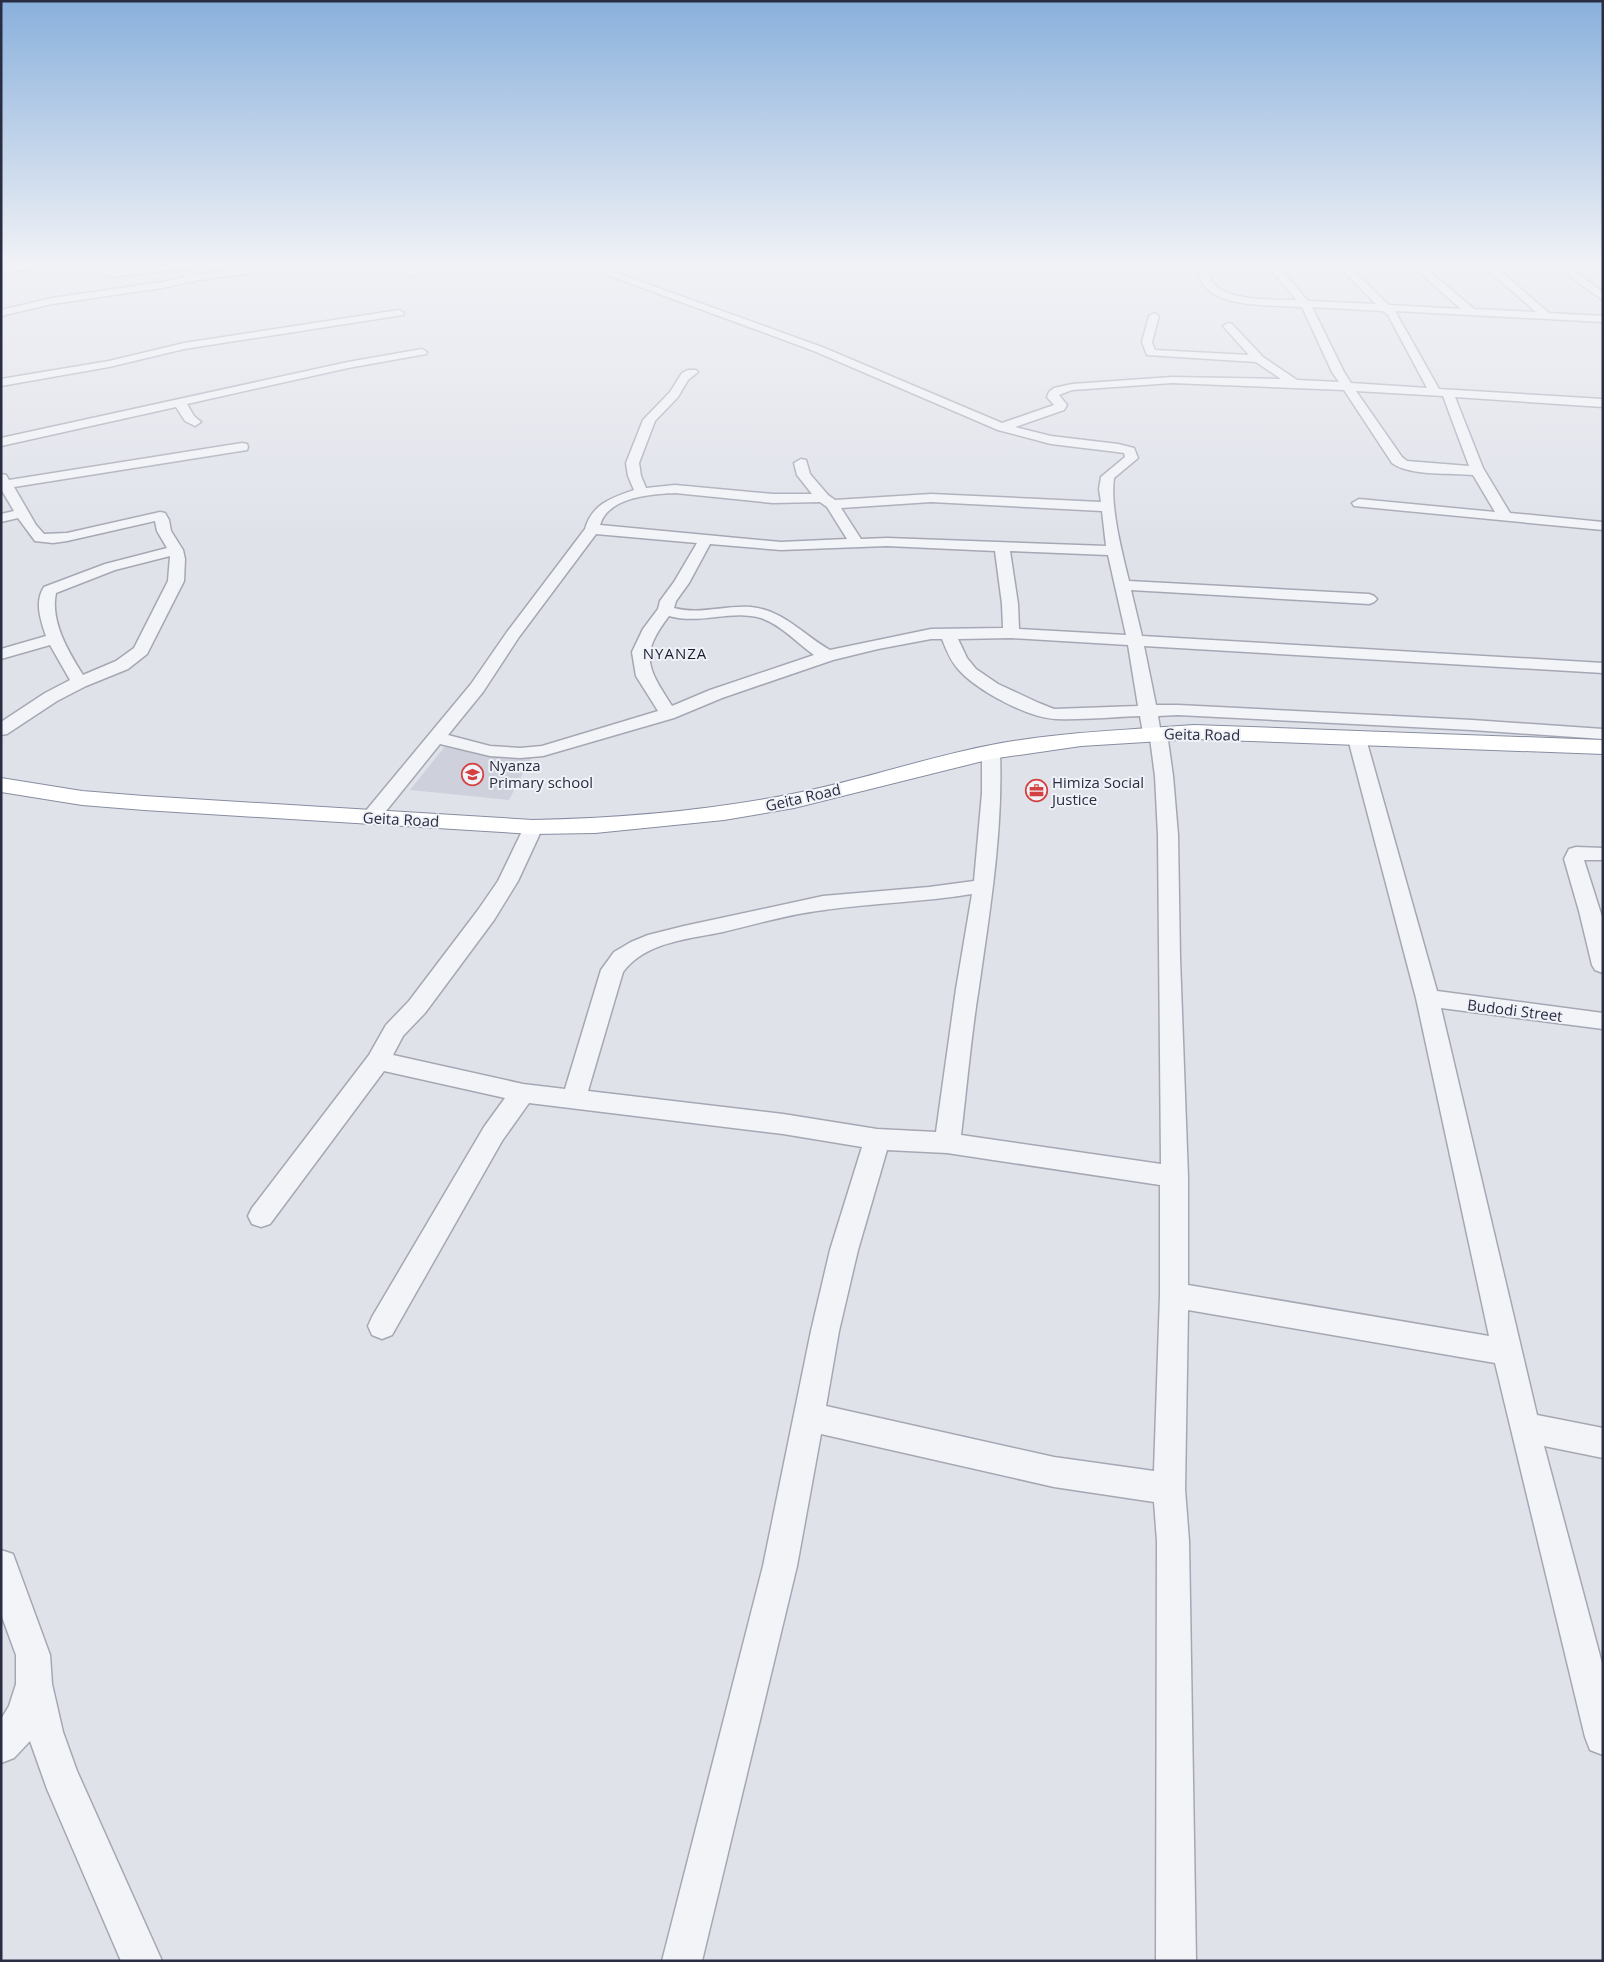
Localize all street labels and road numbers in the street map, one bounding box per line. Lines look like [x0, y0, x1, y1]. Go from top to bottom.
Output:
street label: Geita Road [1164, 723, 1240, 745]
street label: Geita Road [763, 779, 843, 815]
street label: Geita Road [362, 807, 440, 831]
street label: Budodi Street [1466, 994, 1564, 1026]

